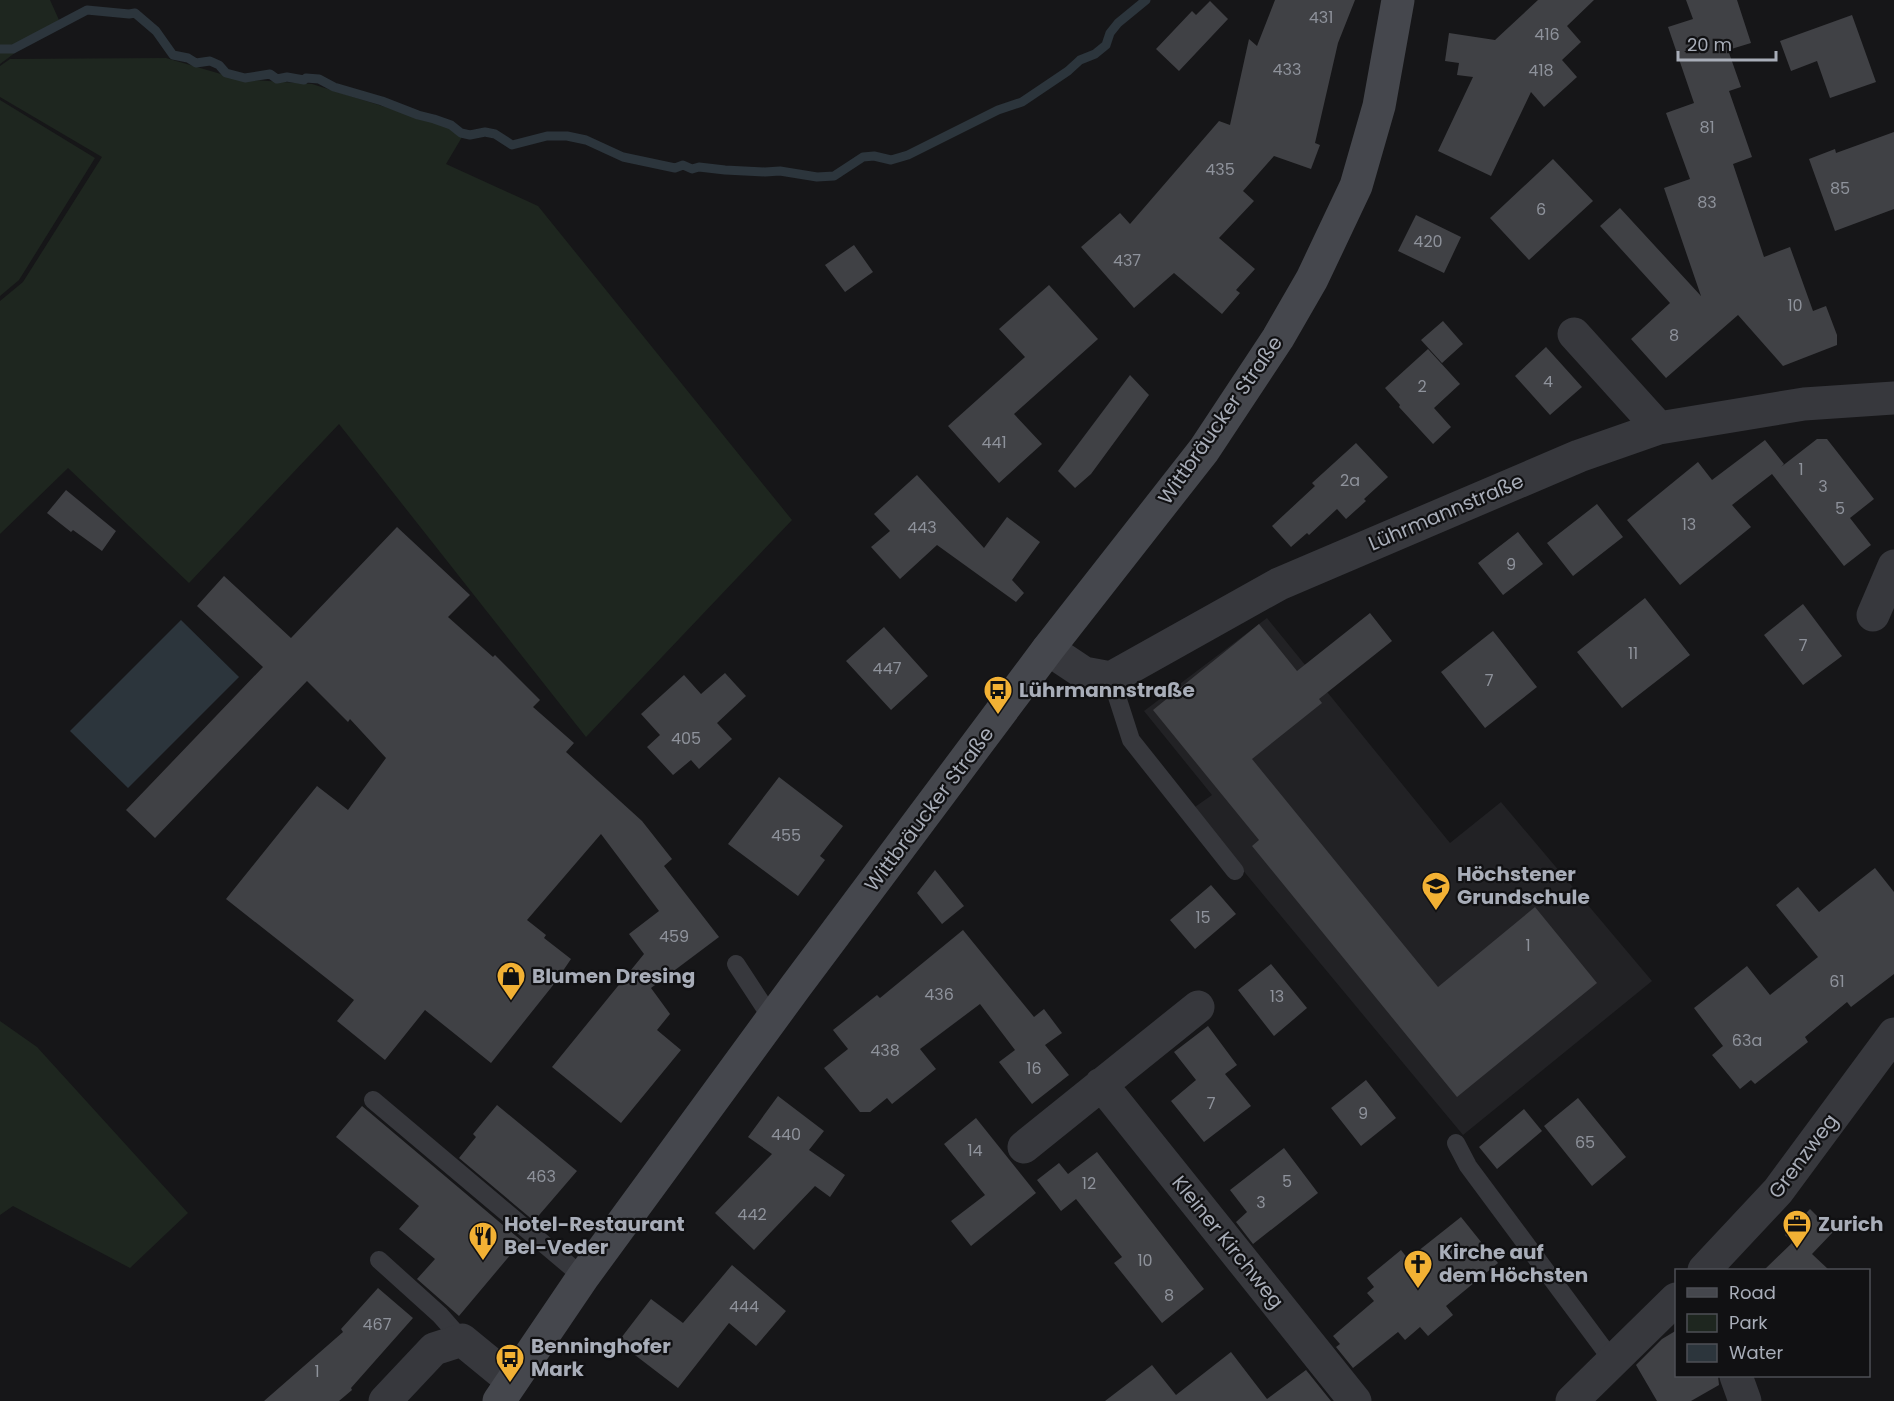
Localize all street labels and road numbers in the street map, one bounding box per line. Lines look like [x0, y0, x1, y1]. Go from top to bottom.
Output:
street label: Wittbräucker Straße [1151, 330, 1289, 510]
street label: Lührmannstraße [1364, 467, 1528, 557]
street label: Wittbräucker Straße [858, 721, 1000, 897]
street label: Grenzweg [1762, 1108, 1844, 1204]
street label: Kleiner Kirchweg [1166, 1170, 1290, 1314]

